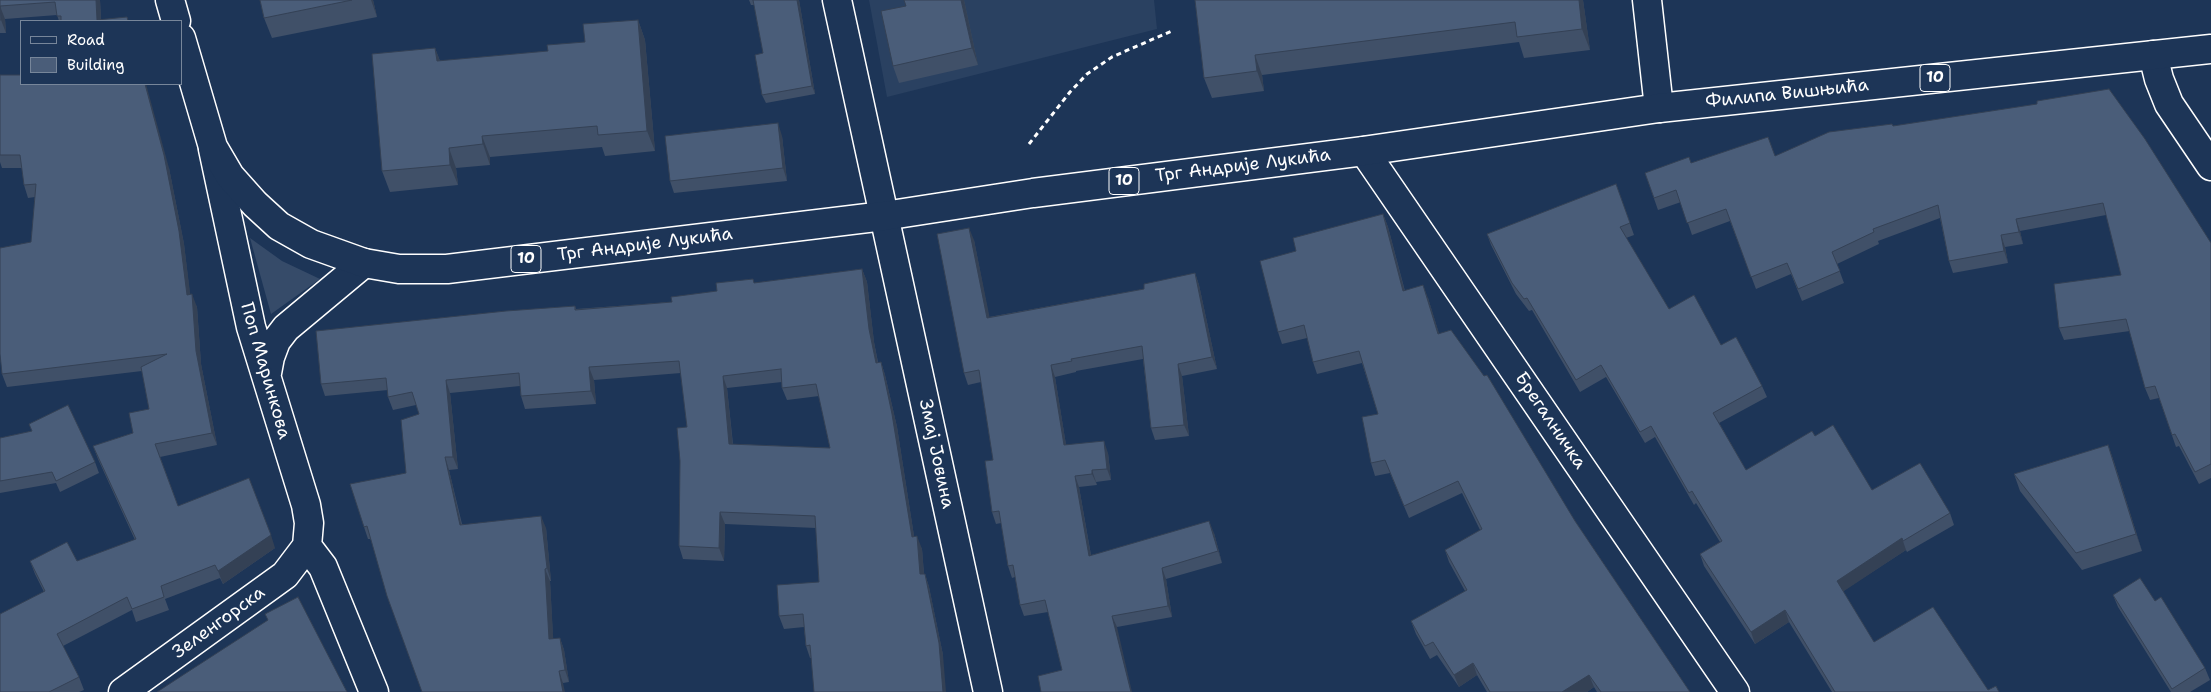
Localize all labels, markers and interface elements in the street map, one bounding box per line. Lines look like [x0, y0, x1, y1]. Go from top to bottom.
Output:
legend [20, 20, 182, 85]
text: Road [67, 30, 105, 50]
text: Building [67, 55, 124, 75]
road number: 10 [1920, 64, 1950, 92]
street label: Филипа Вишњића [1704, 75, 1870, 113]
street label: Трг Андрије Лукића [1154, 145, 1332, 187]
road number: 10 [1109, 168, 1139, 195]
street label: Трг Андрије Лукића [556, 224, 734, 266]
road number: 10 [511, 245, 541, 272]
street label: Поп Маринкова [235, 300, 295, 442]
street label: Брегалничка [1510, 368, 1590, 474]
street label: Змај Јовина [914, 397, 958, 511]
street label: Зеленгорска [169, 582, 269, 664]

